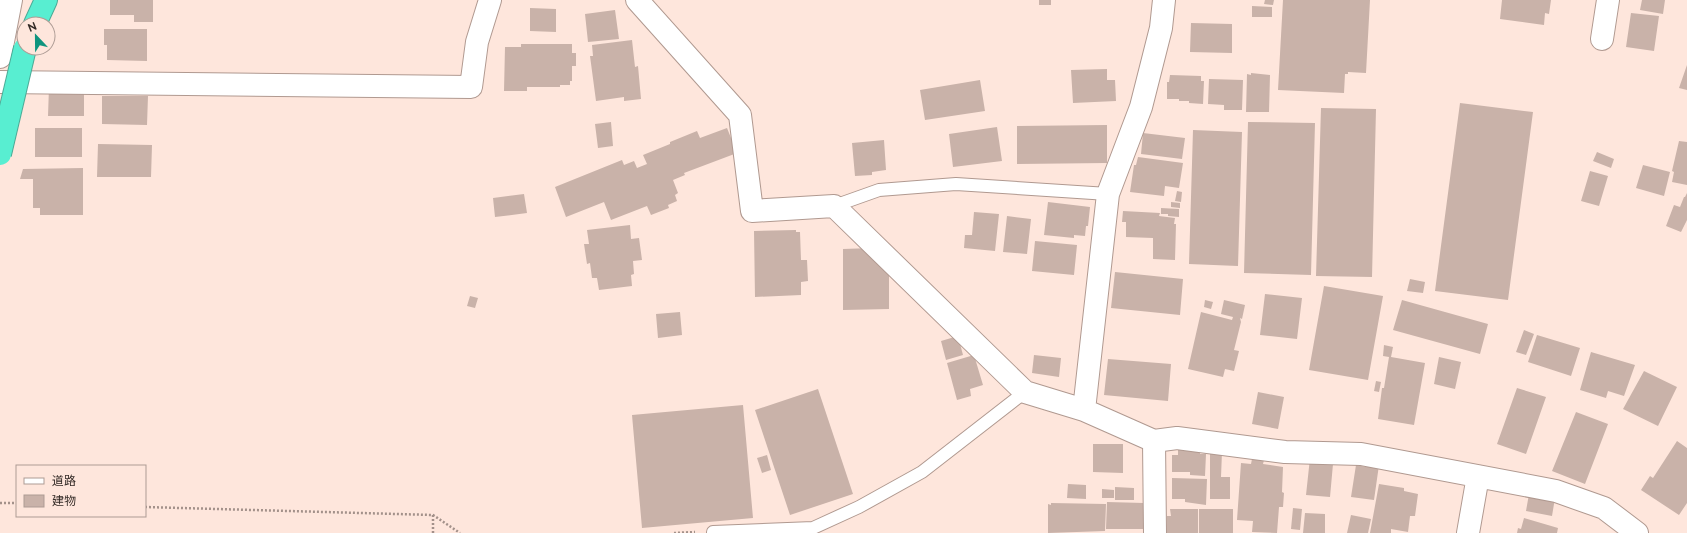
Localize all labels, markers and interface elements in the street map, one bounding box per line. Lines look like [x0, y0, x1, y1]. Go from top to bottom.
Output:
north arrow [16, 16, 56, 56]
text: N [26, 20, 39, 35]
legend [16, 465, 146, 517]
text: 道路 [52, 474, 76, 488]
text: 建物 [52, 494, 76, 508]

